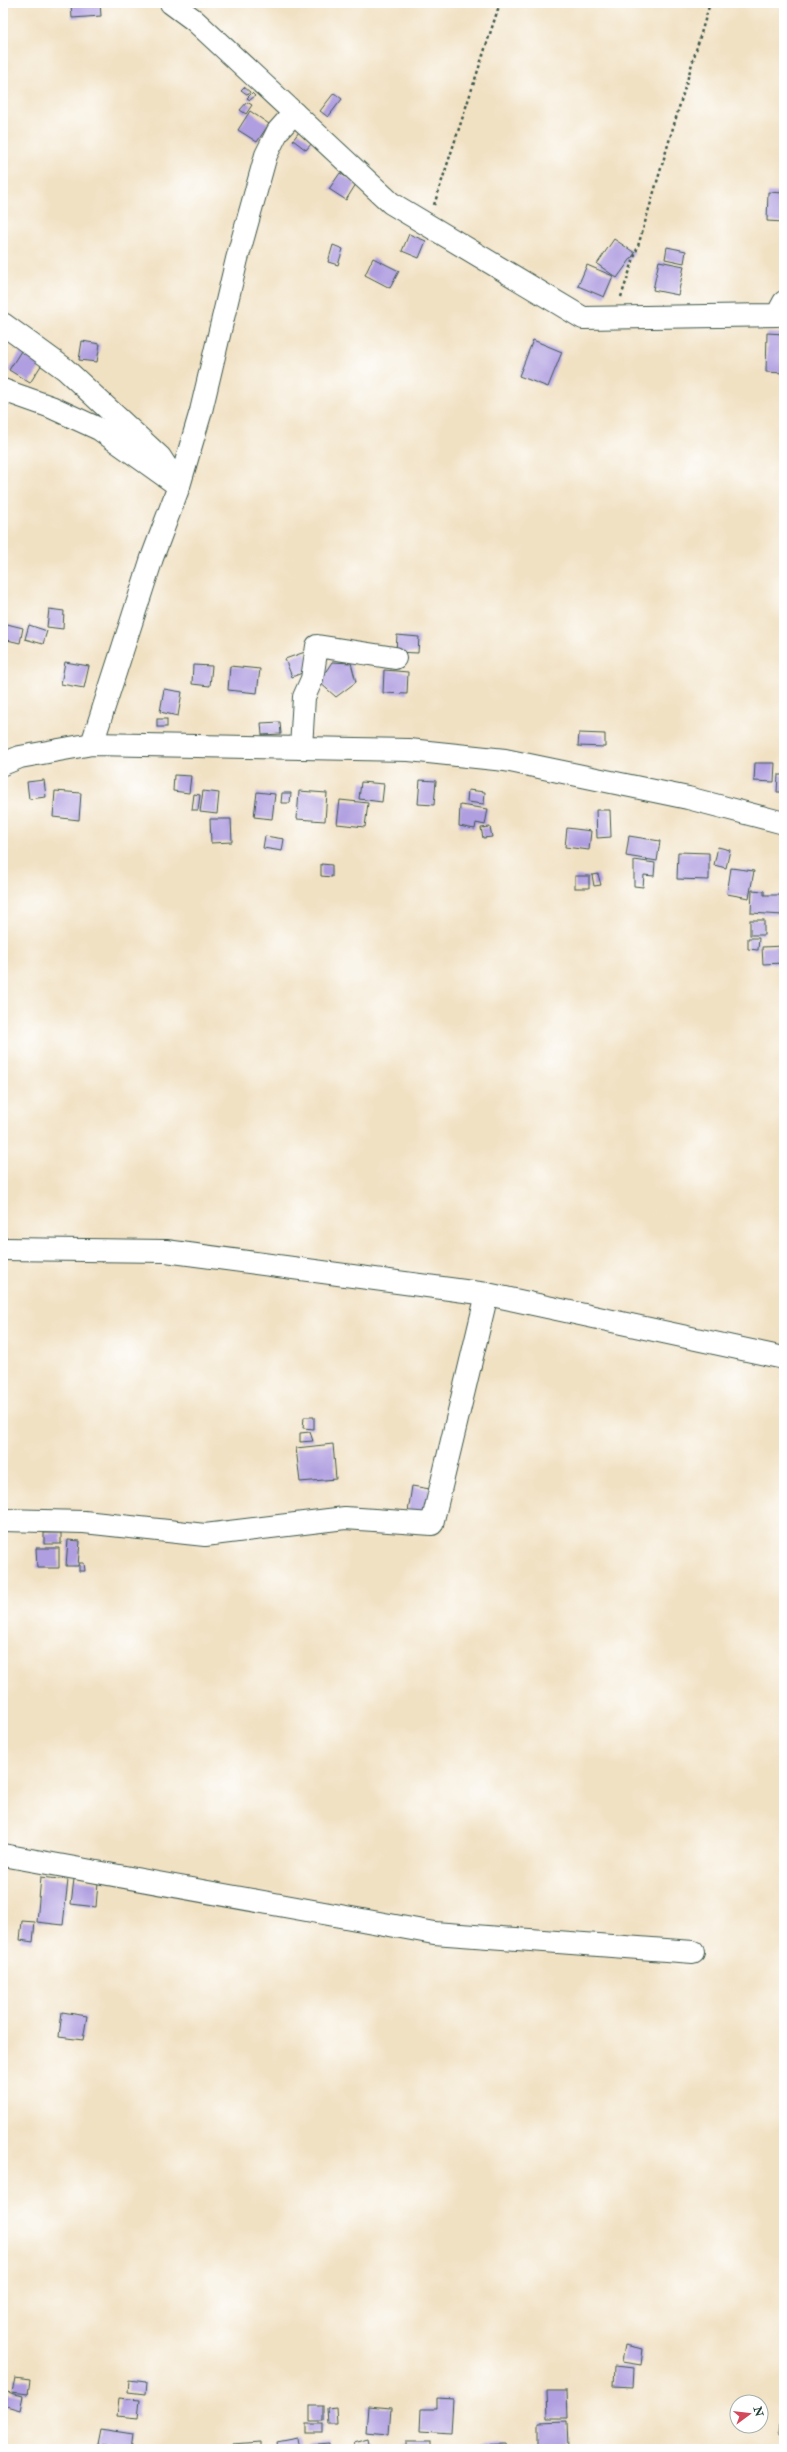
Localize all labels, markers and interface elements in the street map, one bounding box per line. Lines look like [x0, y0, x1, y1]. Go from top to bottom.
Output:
north arrow [729, 2394, 769, 2434]
text: N [750, 2404, 766, 2419]

